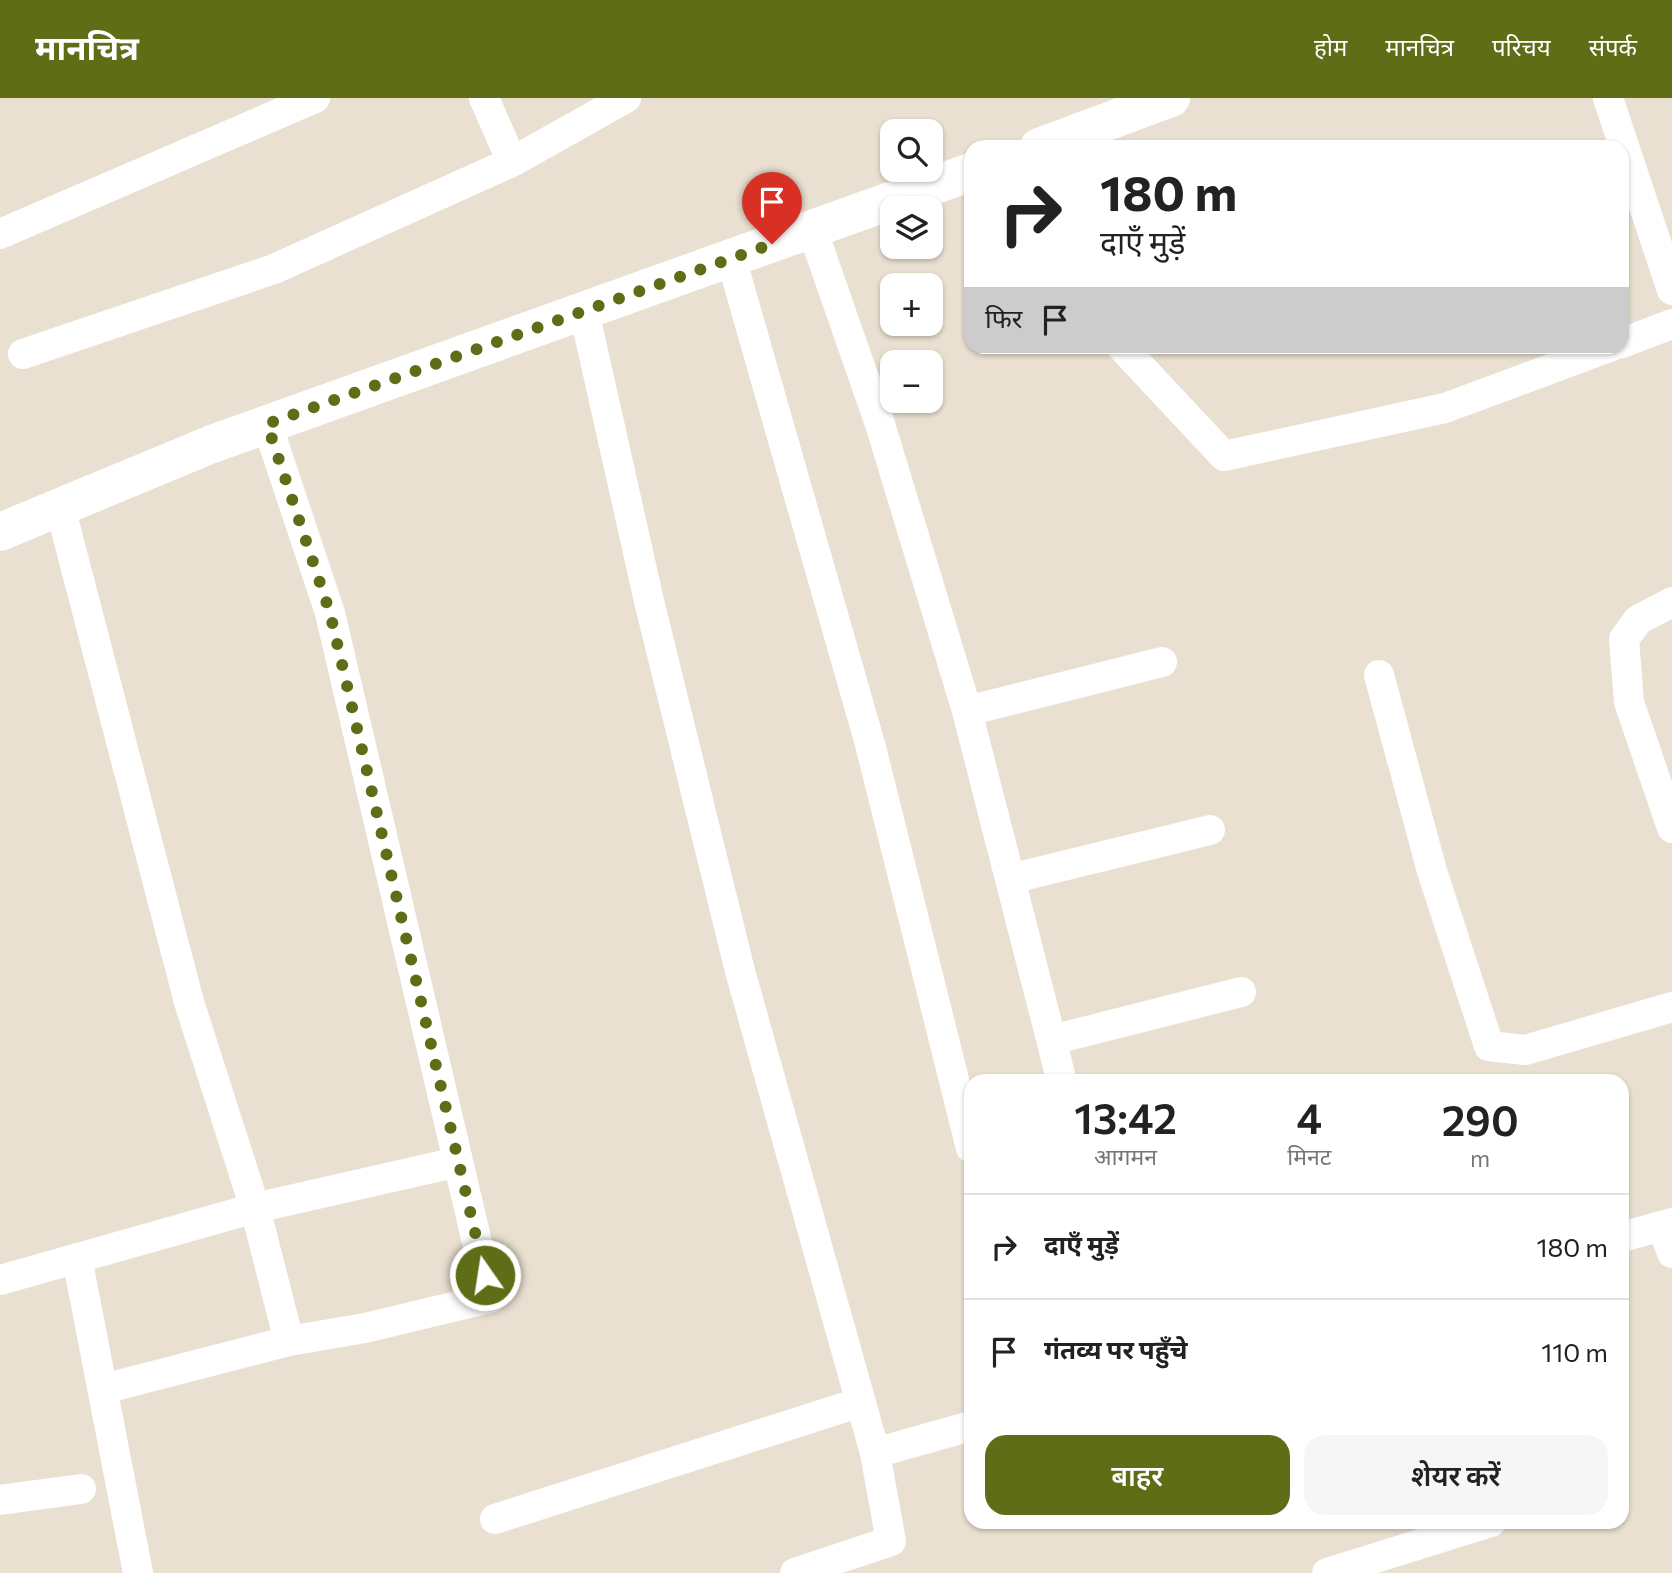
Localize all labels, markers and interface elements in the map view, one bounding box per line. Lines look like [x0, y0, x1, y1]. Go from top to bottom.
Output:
text: मानचित्र [35, 26, 139, 67]
text: होम [1314, 32, 1347, 61]
text: मानचित्र [1385, 32, 1454, 61]
text: परिचय [1492, 32, 1551, 61]
text: संपर्क [1589, 32, 1637, 61]
map controls [880, 119, 943, 413]
button: search [880, 119, 943, 182]
text: 180 m [1100, 161, 1237, 221]
icon: right [985, 168, 1076, 259]
pin [742, 172, 802, 244]
icon: arrive [753, 183, 791, 221]
button: layers [880, 196, 943, 259]
text: दाएँ मुड़ें [1100, 221, 1185, 261]
button: + [880, 273, 943, 336]
icon: arrive [1036, 301, 1074, 339]
text: फिर [985, 302, 1022, 333]
button: − [880, 350, 943, 413]
text: 13:42 [1074, 1091, 1177, 1143]
text: 4 [1296, 1091, 1322, 1143]
text: 290 [1442, 1093, 1519, 1145]
text: आगमन [1094, 1142, 1157, 1170]
text: मिनट [1287, 1142, 1331, 1170]
text: m [1470, 1144, 1490, 1172]
icon: right [985, 1228, 1023, 1266]
text: दाएँ मुड़ें [1044, 1228, 1119, 1259]
text: 180 m [1536, 1231, 1608, 1262]
position arrow [448, 1238, 522, 1312]
icon: arrive [985, 1333, 1023, 1371]
text: गंतव्य पर पहुँचे [1044, 1333, 1188, 1364]
text: 110 m [1541, 1336, 1608, 1367]
button: बाहर [985, 1435, 1290, 1515]
button: शेयर करें [1304, 1435, 1608, 1515]

